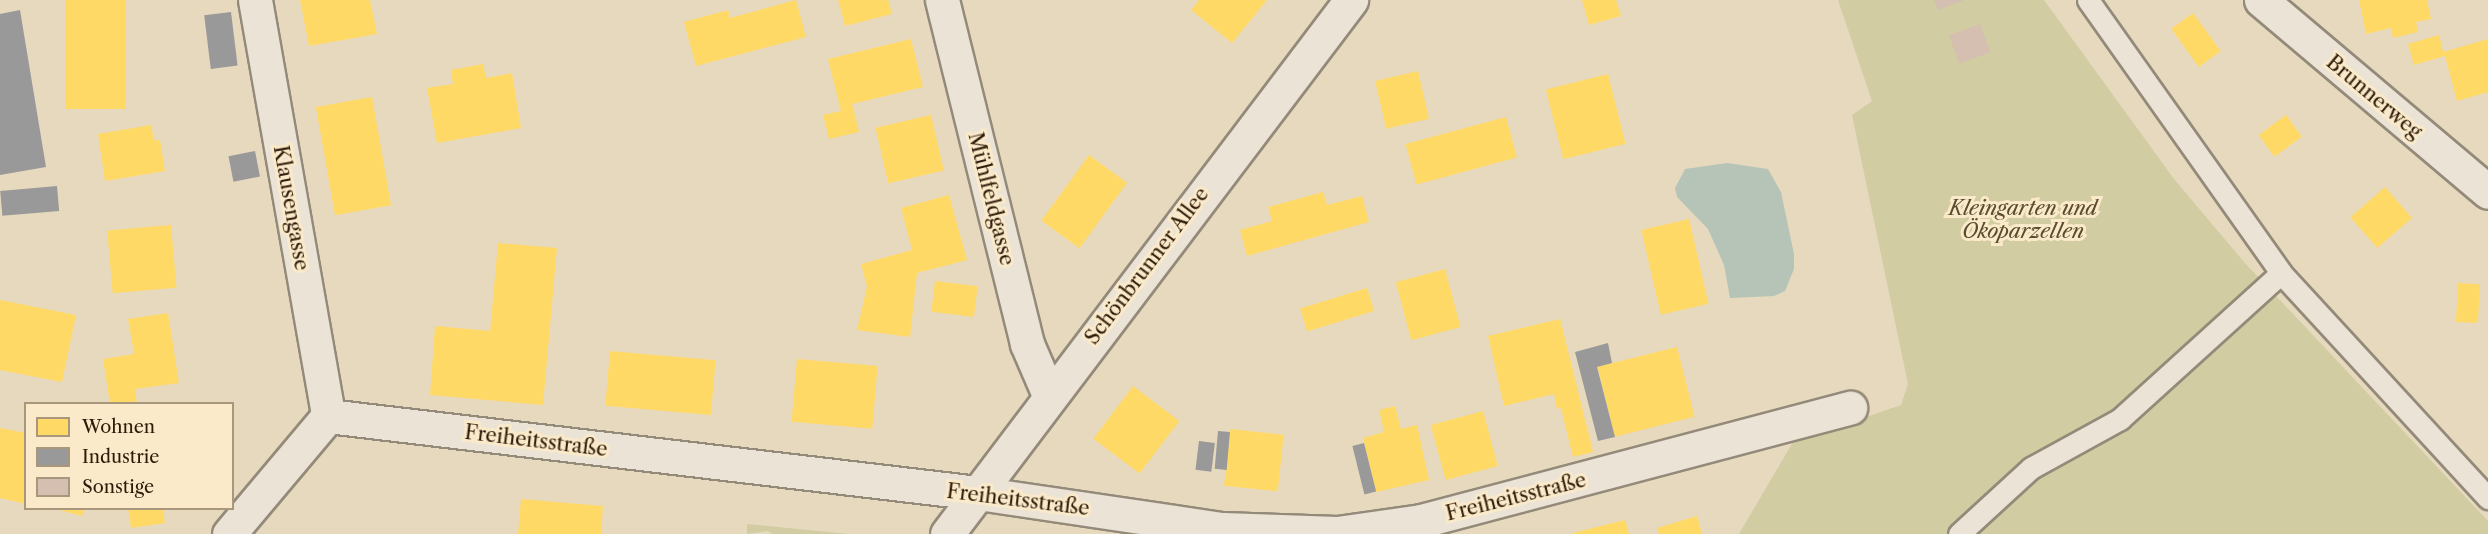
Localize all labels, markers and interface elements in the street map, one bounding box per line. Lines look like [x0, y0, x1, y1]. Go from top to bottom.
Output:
street label: Brunnerweg [2321, 50, 2427, 144]
street label: Mühlfeldgasse [963, 130, 1019, 268]
street label: Klausengasse [268, 144, 314, 272]
street label: Schönbrunner Allee [1080, 182, 1214, 350]
park label: Kleingarten und Ökoparzellen [1949, 196, 2097, 243]
legend [24, 402, 234, 510]
text: Wohnen [82, 416, 155, 438]
street label: Freiheitsstraße [463, 420, 609, 462]
text: Industrie [82, 446, 159, 468]
street label: Freiheitsstraße [1443, 468, 1589, 526]
text: Sonstige [82, 476, 154, 498]
street label: Freiheitsstraße [945, 479, 1091, 521]

